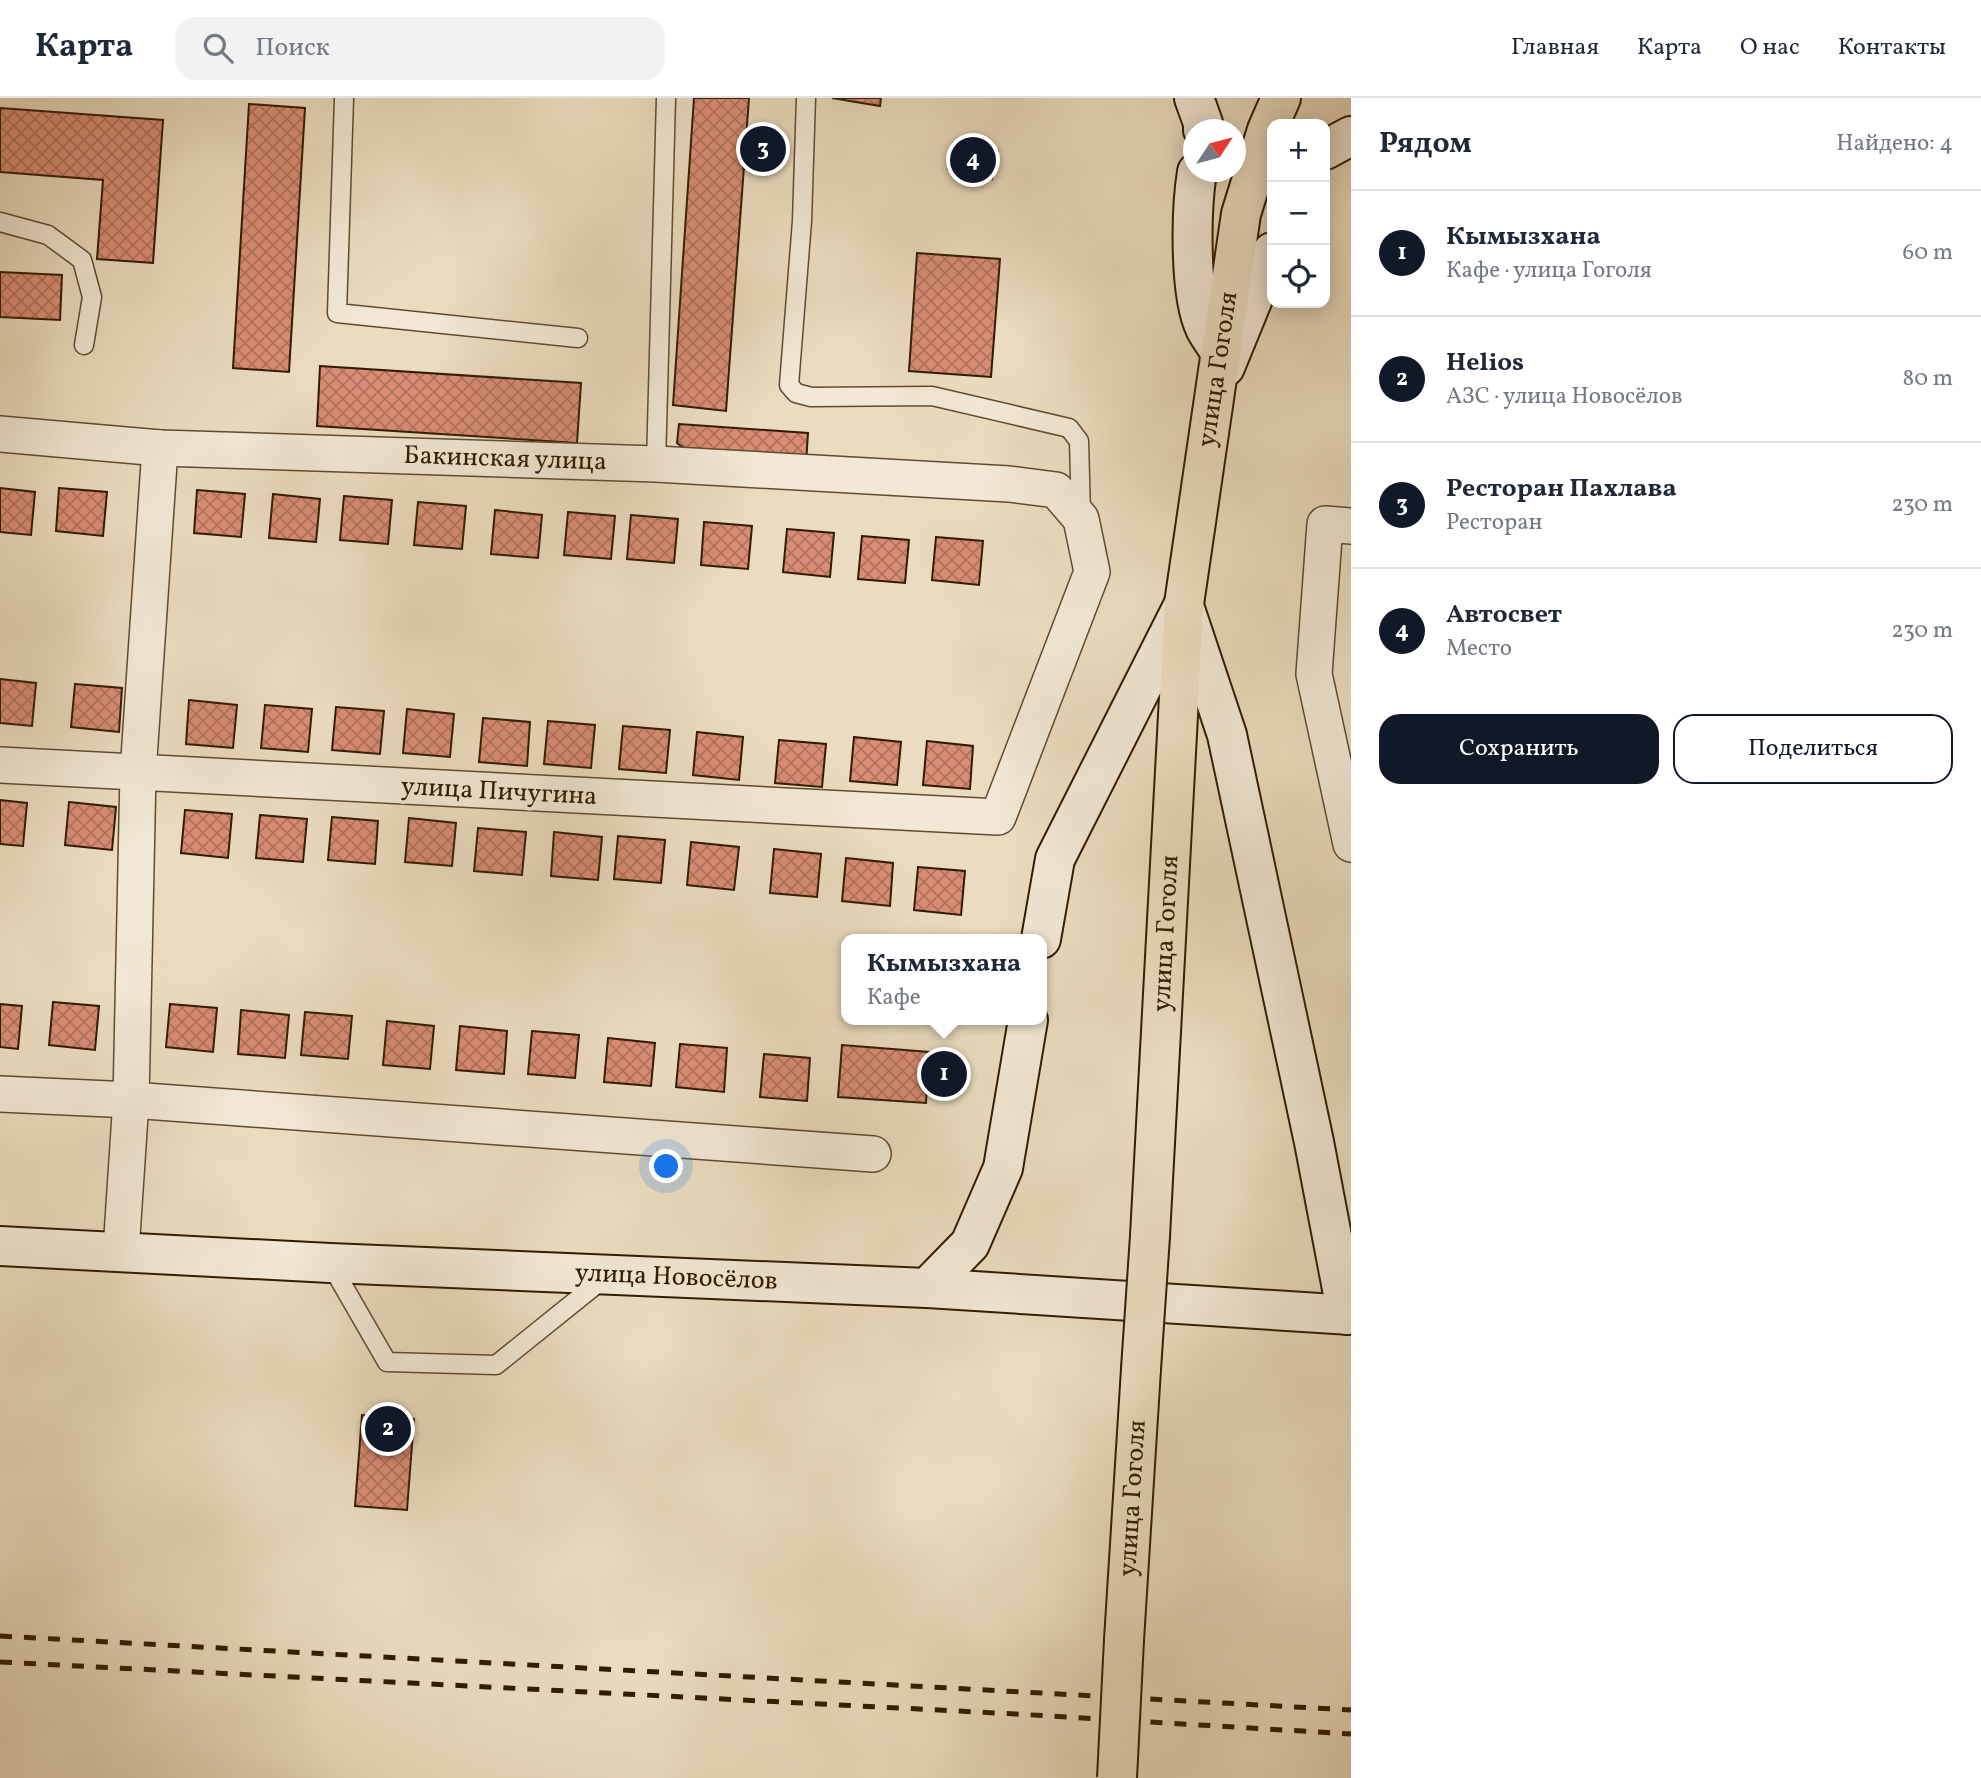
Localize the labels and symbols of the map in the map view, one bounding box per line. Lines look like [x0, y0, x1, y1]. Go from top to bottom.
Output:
north arrow [1183, 119, 1246, 182]
pin: 3 [740, 123, 786, 175]
pin: 4 [950, 134, 996, 186]
street label: улица Гоголя [1189, 289, 1247, 450]
street label: Бакинская улица [403, 438, 607, 480]
street label: улица Пичугина [400, 769, 598, 815]
street label: улица Гоголя [1144, 854, 1188, 1013]
pin: 1 [921, 1048, 967, 1100]
your location [649, 1149, 683, 1183]
street label: улица Новосёлов [574, 1255, 779, 1300]
pin: 2 [365, 1403, 411, 1455]
street label: улица Гоголя [1110, 1419, 1156, 1578]

